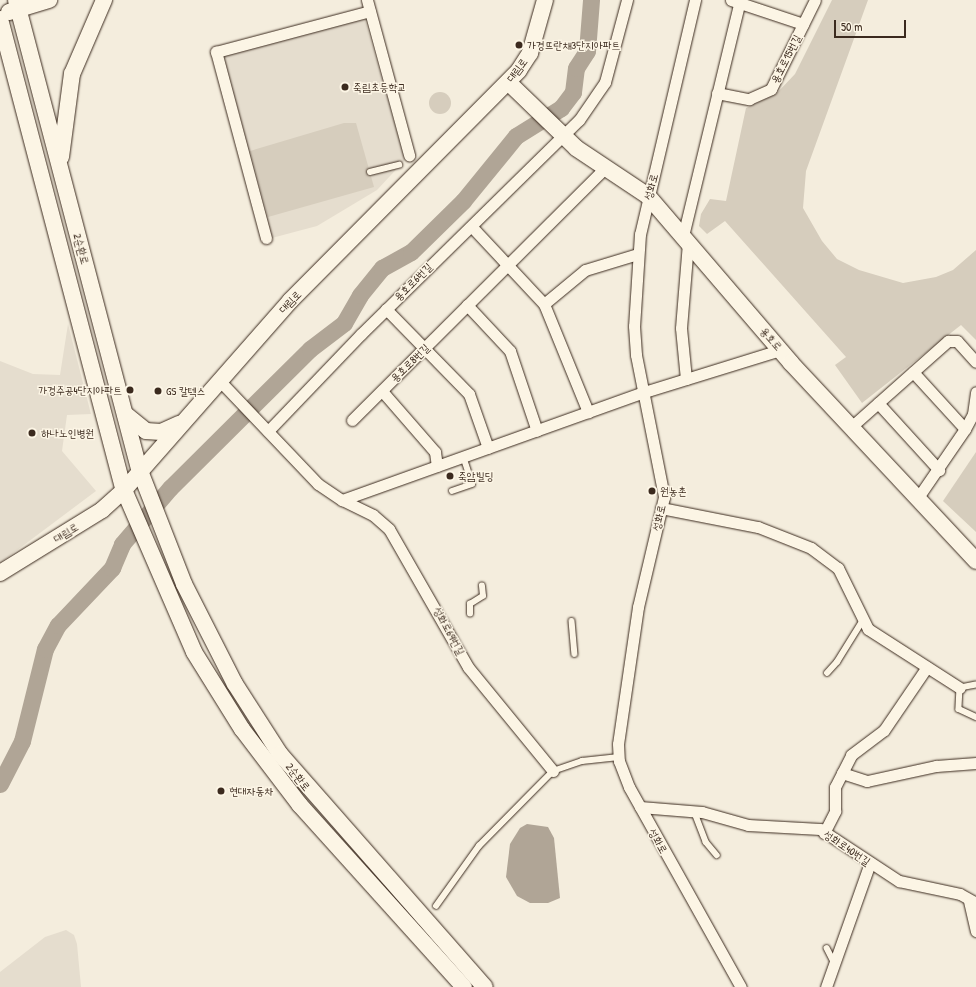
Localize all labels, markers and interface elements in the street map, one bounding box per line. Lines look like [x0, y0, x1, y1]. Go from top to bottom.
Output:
scale bar [836, 12, 908, 38]
text: 50 m [841, 18, 862, 35]
street label: 용호로15번길 [768, 32, 804, 86]
place label: 가경뜨란채3단지아파트 [527, 38, 620, 52]
marker: 가경뜨란채3단지아파트 [514, 40, 524, 50]
street label: 대림로 [504, 55, 530, 85]
place label: 죽림초등학교 [353, 80, 406, 94]
marker: 죽림초등학교 [340, 82, 350, 92]
street label: 성화로 [641, 173, 661, 201]
street label: 2순환로 [71, 232, 91, 266]
street label: 용호로6번길 [391, 260, 435, 304]
street label: 대림로 [276, 288, 304, 316]
street label: 용호로 [757, 325, 785, 353]
street label: 용호로8번길 [388, 341, 432, 385]
place label: 가경주공4단지아파트 [38, 383, 122, 397]
place label: GS 칼텍스 [166, 384, 205, 398]
marker: 가경주공4단지아파트 [125, 385, 135, 395]
marker: GS 칼텍스 [153, 386, 163, 396]
place label: 하나노인병원 [41, 426, 94, 440]
marker: 하나노인병원 [26, 427, 38, 439]
place label: 죽암빌딩 [458, 469, 493, 483]
marker: 죽암빌딩 [445, 471, 455, 481]
place label: 원농촌 [660, 484, 687, 498]
marker: 원농촌 [647, 486, 657, 496]
street label: 성화로 [650, 504, 668, 532]
street label: 대림로 [51, 521, 81, 545]
street label: 성화로69번길 [431, 605, 467, 657]
street label: 2순환로 [283, 760, 313, 794]
place label: 현대자동차 [229, 784, 273, 798]
marker: 현대자동차 [216, 786, 226, 796]
street label: 성화로 [646, 826, 670, 856]
street label: 성화로40번길 [821, 828, 873, 868]

